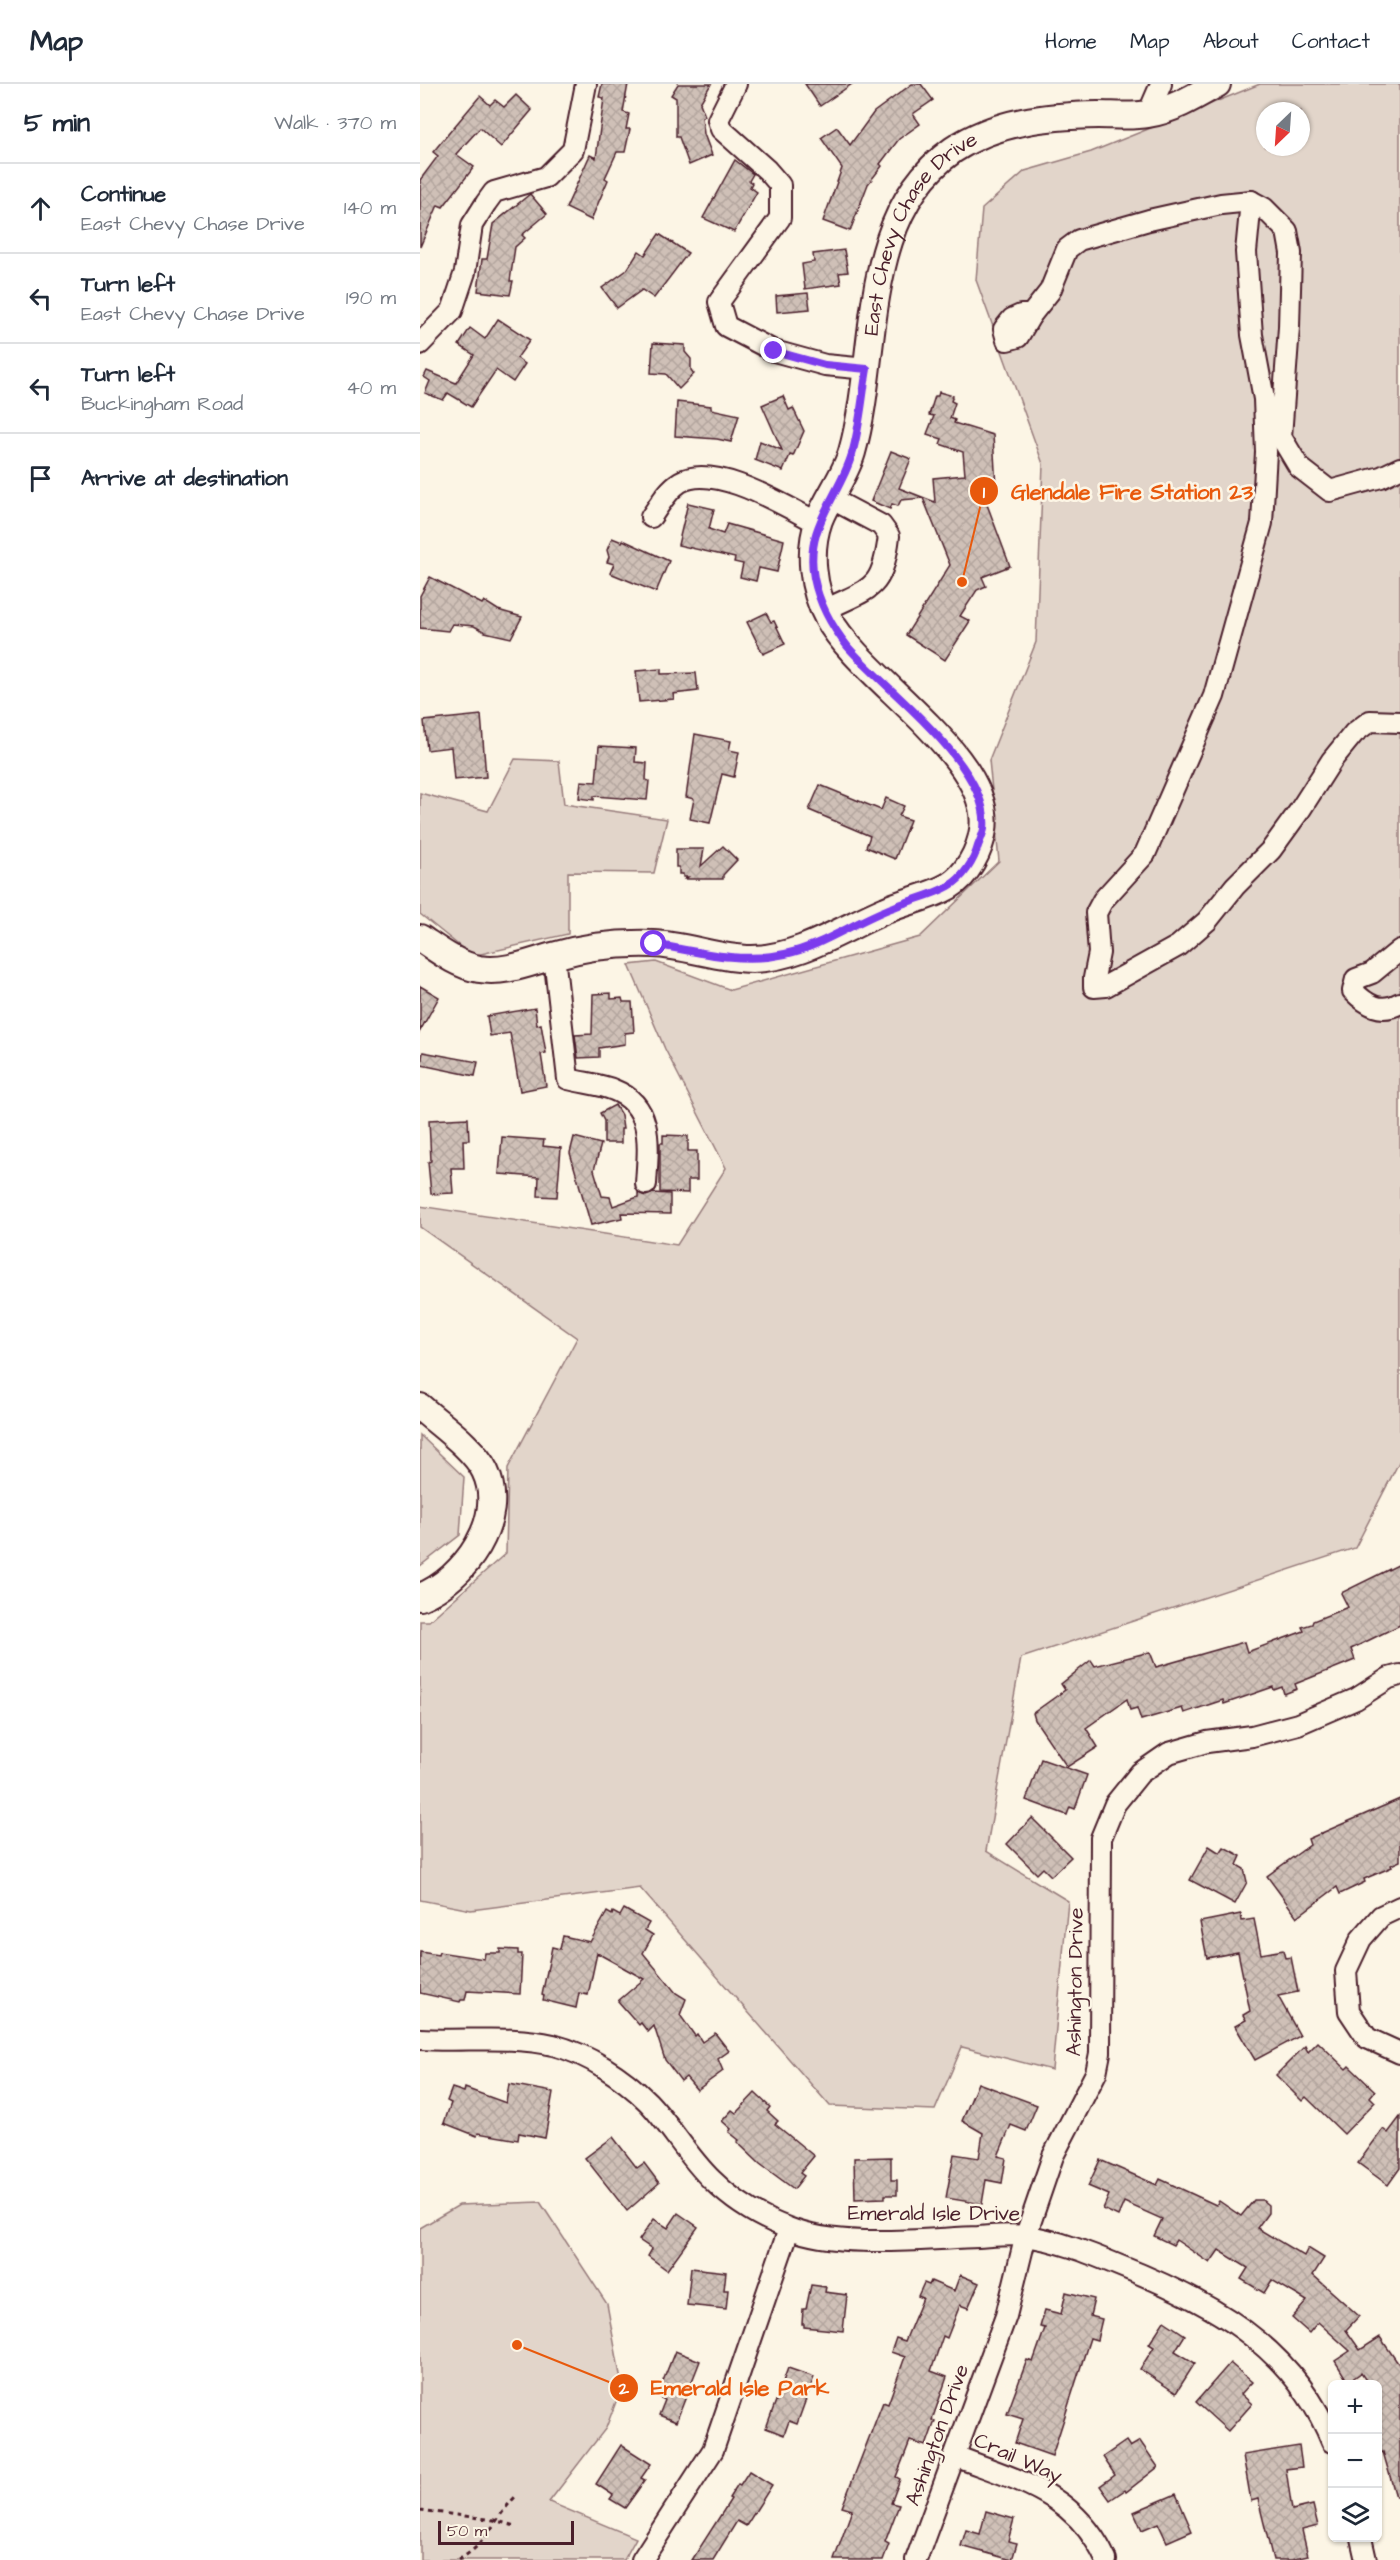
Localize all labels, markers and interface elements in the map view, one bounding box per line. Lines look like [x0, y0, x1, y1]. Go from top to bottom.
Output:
text: Map [30, 22, 83, 61]
text: Home [1045, 27, 1097, 56]
text: Map [1130, 27, 1170, 56]
text: About [1203, 27, 1259, 56]
text: Contact [1292, 27, 1370, 56]
north arrow [1256, 102, 1310, 156]
text: 5 min [24, 105, 90, 141]
text: Walk · 370 m [274, 109, 396, 137]
street label: East Chevy Chase Drive [856, 124, 982, 337]
text: Continue [81, 179, 166, 210]
icon: ahead [24, 192, 57, 225]
text: 140 m [344, 194, 396, 222]
text: East Chevy Chase Drive [81, 210, 305, 238]
text: Turn left [81, 269, 175, 300]
icon: left [24, 282, 57, 315]
text: 190 m [346, 284, 396, 312]
text: East Chevy Chase Drive [81, 300, 305, 328]
route end [760, 337, 786, 363]
text: Turn left [81, 359, 175, 390]
icon: left [24, 372, 57, 405]
text: 40 m [346, 374, 396, 402]
text: Buckingham Road [81, 390, 243, 418]
icon: arrive [24, 462, 57, 495]
text: Arrive at destination [81, 463, 288, 494]
callout: Glendale Fire Station 23 [969, 471, 1265, 511]
text: Glendale Fire Station 23 [1011, 477, 1254, 508]
text: 1 [983, 480, 986, 505]
route start [640, 930, 666, 956]
street label: Ashington Drive [1059, 1907, 1093, 2057]
street label: Emerald Isle Drive [848, 2199, 1020, 2228]
street label: Ashington Drive [898, 2360, 978, 2511]
callout: Emerald Isle Park [609, 2368, 841, 2408]
text: Emerald Isle Park [651, 2373, 830, 2404]
text: 2 [618, 2376, 630, 2401]
map controls [1328, 2380, 1382, 2542]
button: + [1328, 2380, 1382, 2434]
street label: Crail Way [968, 2426, 1067, 2492]
button: − [1328, 2434, 1382, 2488]
button: layers [1328, 2488, 1382, 2542]
scale bar [438, 2518, 574, 2546]
text: 50 m [447, 2520, 487, 2542]

